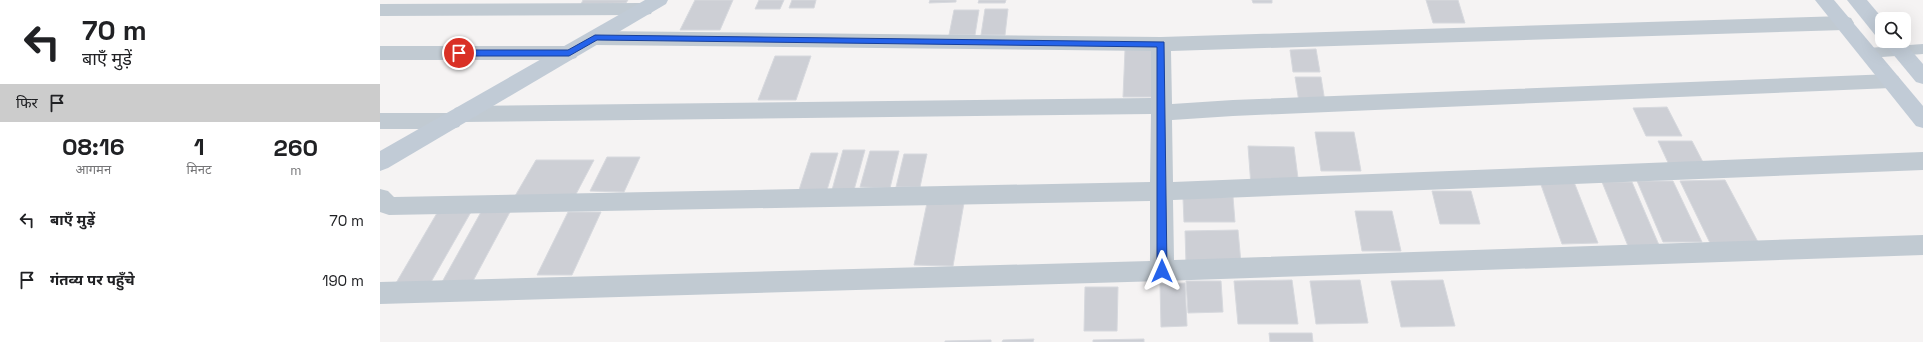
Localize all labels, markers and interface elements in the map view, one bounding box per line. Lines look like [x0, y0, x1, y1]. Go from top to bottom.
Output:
text: 70 m [82, 12, 147, 48]
map controls [1875, 12, 1911, 48]
button: search [1875, 12, 1911, 48]
icon: left [16, 16, 68, 68]
pin [442, 36, 476, 70]
icon: arrive [448, 42, 470, 64]
text: बाएँ मुड़ें [82, 47, 132, 70]
icon: arrive [46, 92, 68, 114]
text: फिर [16, 93, 38, 112]
text: 08:16 [62, 131, 125, 162]
text: 1 [194, 131, 205, 162]
text: 260 [273, 132, 318, 163]
text: आगमन [76, 161, 111, 178]
text: मिनट [187, 161, 212, 178]
text: m [290, 162, 301, 179]
icon: left [16, 209, 38, 231]
text: बाएँ मुड़ें [50, 210, 95, 229]
text: 70 m [329, 211, 364, 230]
position arrow [1141, 250, 1183, 292]
icon: arrive [16, 269, 38, 291]
text: गंतव्य पर पहुँचे [50, 270, 135, 289]
text: 190 m [322, 271, 364, 290]

